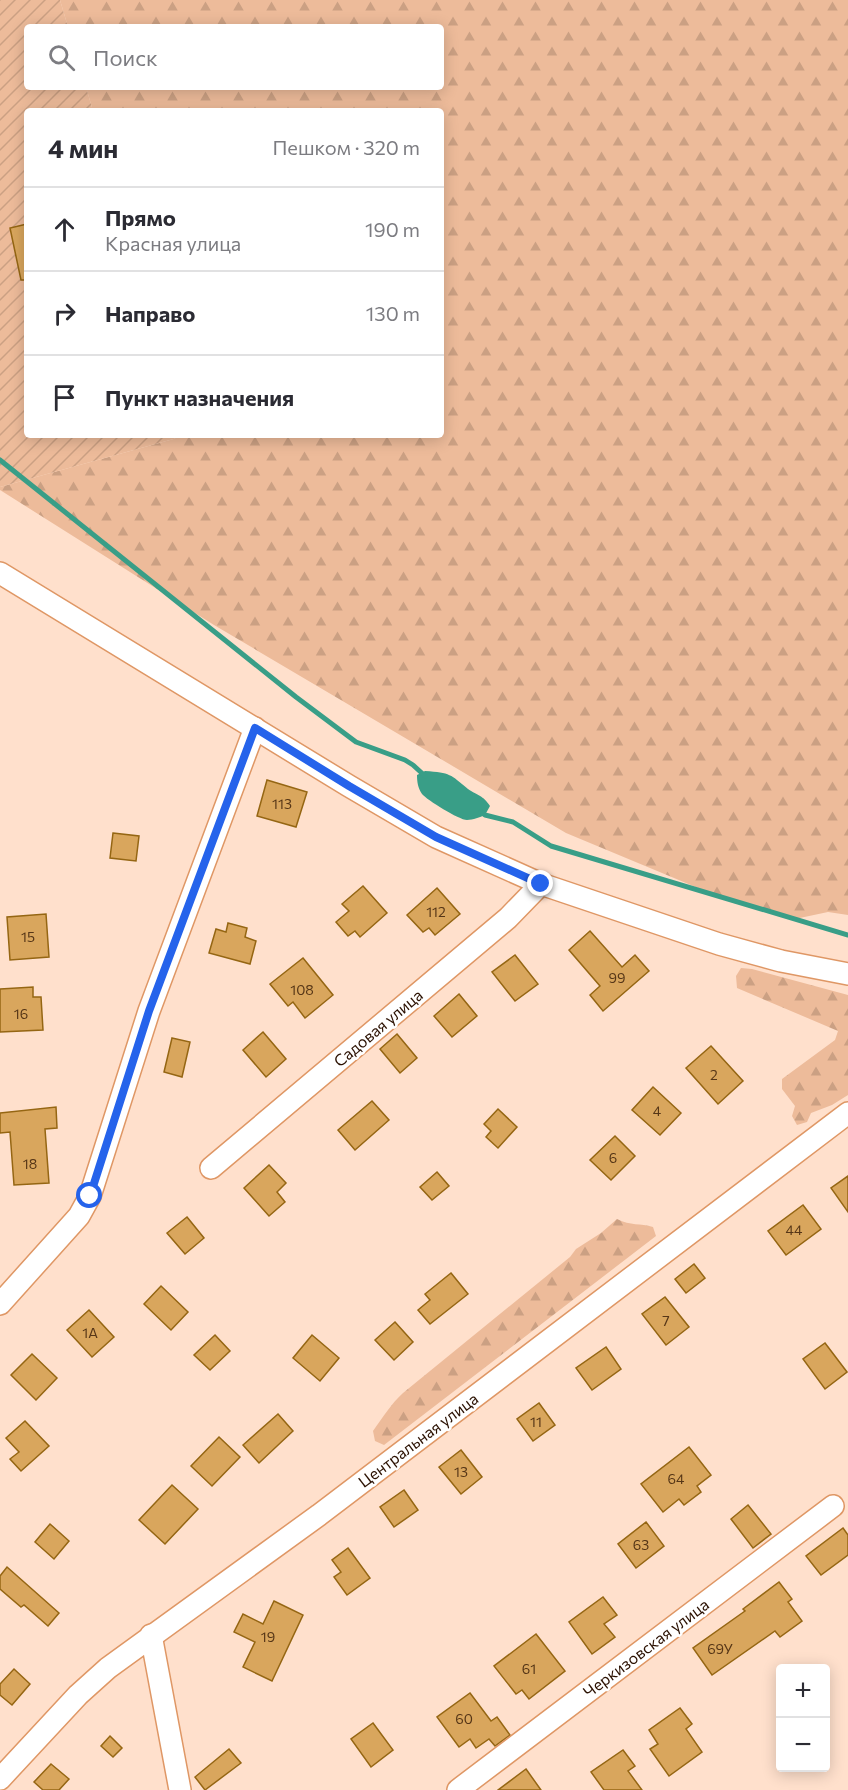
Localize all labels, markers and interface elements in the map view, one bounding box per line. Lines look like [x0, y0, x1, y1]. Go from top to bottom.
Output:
search box [24, 24, 444, 90]
icon: search [45, 41, 78, 74]
text: Поиск [93, 44, 158, 71]
text: 4 мин [48, 132, 118, 163]
text: Пешком · 320 m [272, 135, 420, 159]
text: Прямо [105, 204, 176, 231]
icon: ahead [48, 213, 81, 246]
text: 190 m [365, 217, 420, 241]
text: Красная улица [105, 231, 241, 255]
icon: right [48, 297, 81, 330]
text: Направо [105, 300, 195, 327]
text: 130 m [366, 301, 420, 325]
icon: arrive [48, 381, 81, 414]
text: Пункт назначения [105, 384, 294, 411]
house number: 113 [272, 795, 292, 812]
route end [527, 870, 553, 896]
house number: 112 [426, 903, 446, 920]
house number: 15 [21, 928, 35, 945]
house number: 99 [609, 969, 626, 986]
house number: 108 [290, 981, 314, 998]
street label: Садовая улица [329, 985, 426, 1070]
house number: 16 [14, 1005, 28, 1022]
house number: 2 [710, 1066, 718, 1083]
house number: 4 [653, 1102, 662, 1119]
house number: 6 [609, 1149, 617, 1166]
house number: 18 [23, 1155, 37, 1172]
route start [76, 1182, 102, 1208]
house number: 44 [786, 1221, 803, 1238]
house number: 7 [662, 1312, 670, 1329]
house number: 1А [82, 1324, 98, 1341]
street label: Центральная улица [354, 1388, 481, 1491]
house number: 11 [530, 1413, 542, 1430]
house number: 13 [454, 1463, 468, 1480]
house number: 64 [668, 1470, 685, 1487]
house number: 63 [633, 1536, 649, 1553]
street label: Черкизовская улица [579, 1594, 712, 1701]
house number: 19 [261, 1628, 275, 1645]
house number: 69У [707, 1640, 733, 1657]
house number: 61 [522, 1660, 536, 1677]
map controls [776, 1664, 830, 1772]
button: + [776, 1664, 830, 1718]
house number: 60 [455, 1710, 473, 1727]
button: − [776, 1718, 830, 1772]

